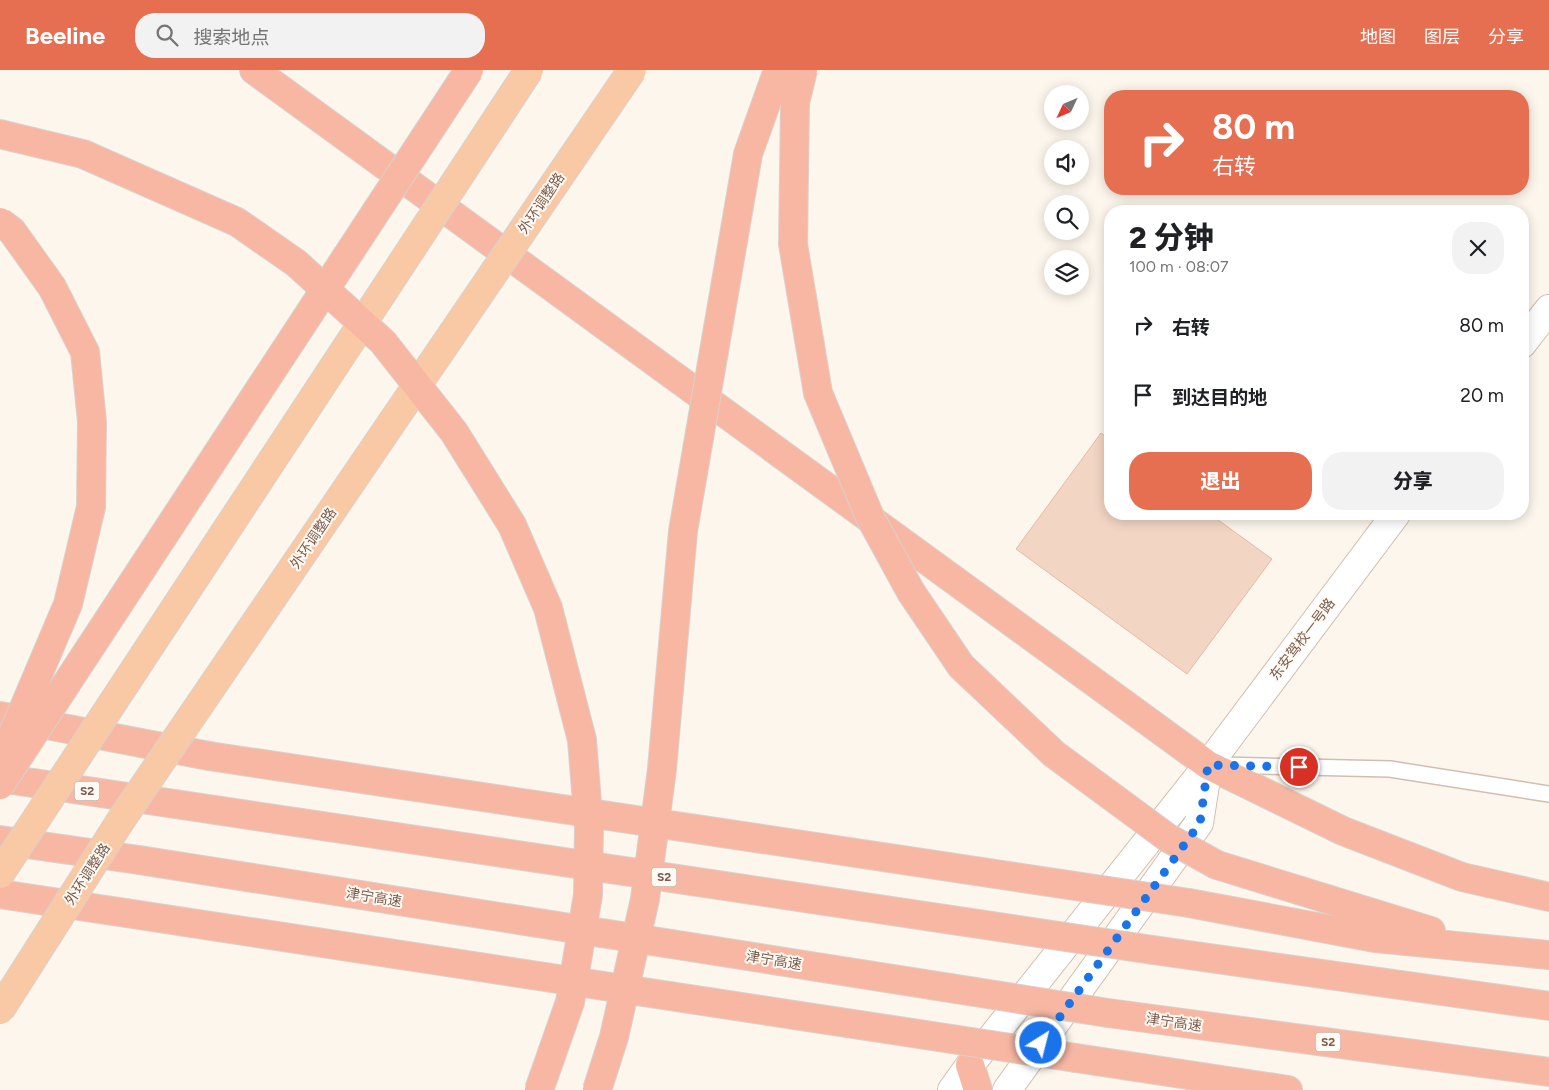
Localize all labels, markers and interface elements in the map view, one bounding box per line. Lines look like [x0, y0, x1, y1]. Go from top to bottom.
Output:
search box [135, 13, 485, 58]
text: Beeline [25, 21, 105, 50]
icon: search [153, 21, 181, 49]
text: 搜索地点 [193, 26, 269, 49]
text: 地图 [1360, 26, 1396, 48]
text: 图层 [1424, 26, 1460, 48]
text: 分享 [1488, 26, 1524, 48]
north arrow [1044, 85, 1089, 130]
map controls [1044, 85, 1089, 295]
text: 80 m [1212, 106, 1295, 148]
icon: right [1129, 110, 1194, 175]
button: sound [1044, 140, 1089, 185]
text: 右转 [1212, 153, 1256, 180]
street label: 外环调整路 [515, 170, 568, 237]
button: search [1044, 195, 1089, 240]
text: 2 分钟 [1129, 219, 1214, 256]
button: close [1452, 222, 1504, 274]
button: layers [1044, 250, 1089, 295]
text: 100 m · 08:07 [1129, 257, 1229, 276]
icon: right [1129, 311, 1157, 339]
text: 80 m [1459, 314, 1504, 337]
text: 右转 [1172, 316, 1210, 339]
icon: arrive [1129, 381, 1157, 409]
text: 20 m [1460, 384, 1504, 407]
text: 到达目的地 [1172, 386, 1267, 409]
button: 退出 [1129, 452, 1312, 510]
button: 分享 [1322, 452, 1504, 510]
street label: 外环调整路 [287, 505, 340, 572]
street label: 东安驾校一号路 [1266, 595, 1339, 684]
pin [1278, 746, 1320, 788]
icon: arrive [1285, 753, 1313, 781]
road number: S2 [74, 781, 100, 800]
street label: 外环调整路 [61, 840, 114, 908]
road number: S2 [652, 868, 676, 886]
street label: 津宁高速 [345, 885, 403, 910]
street label: 津宁高速 [745, 948, 803, 973]
street label: 津宁高速 [1145, 1010, 1203, 1035]
position arrow [1014, 1016, 1066, 1068]
road number: S2 [1316, 1032, 1340, 1052]

